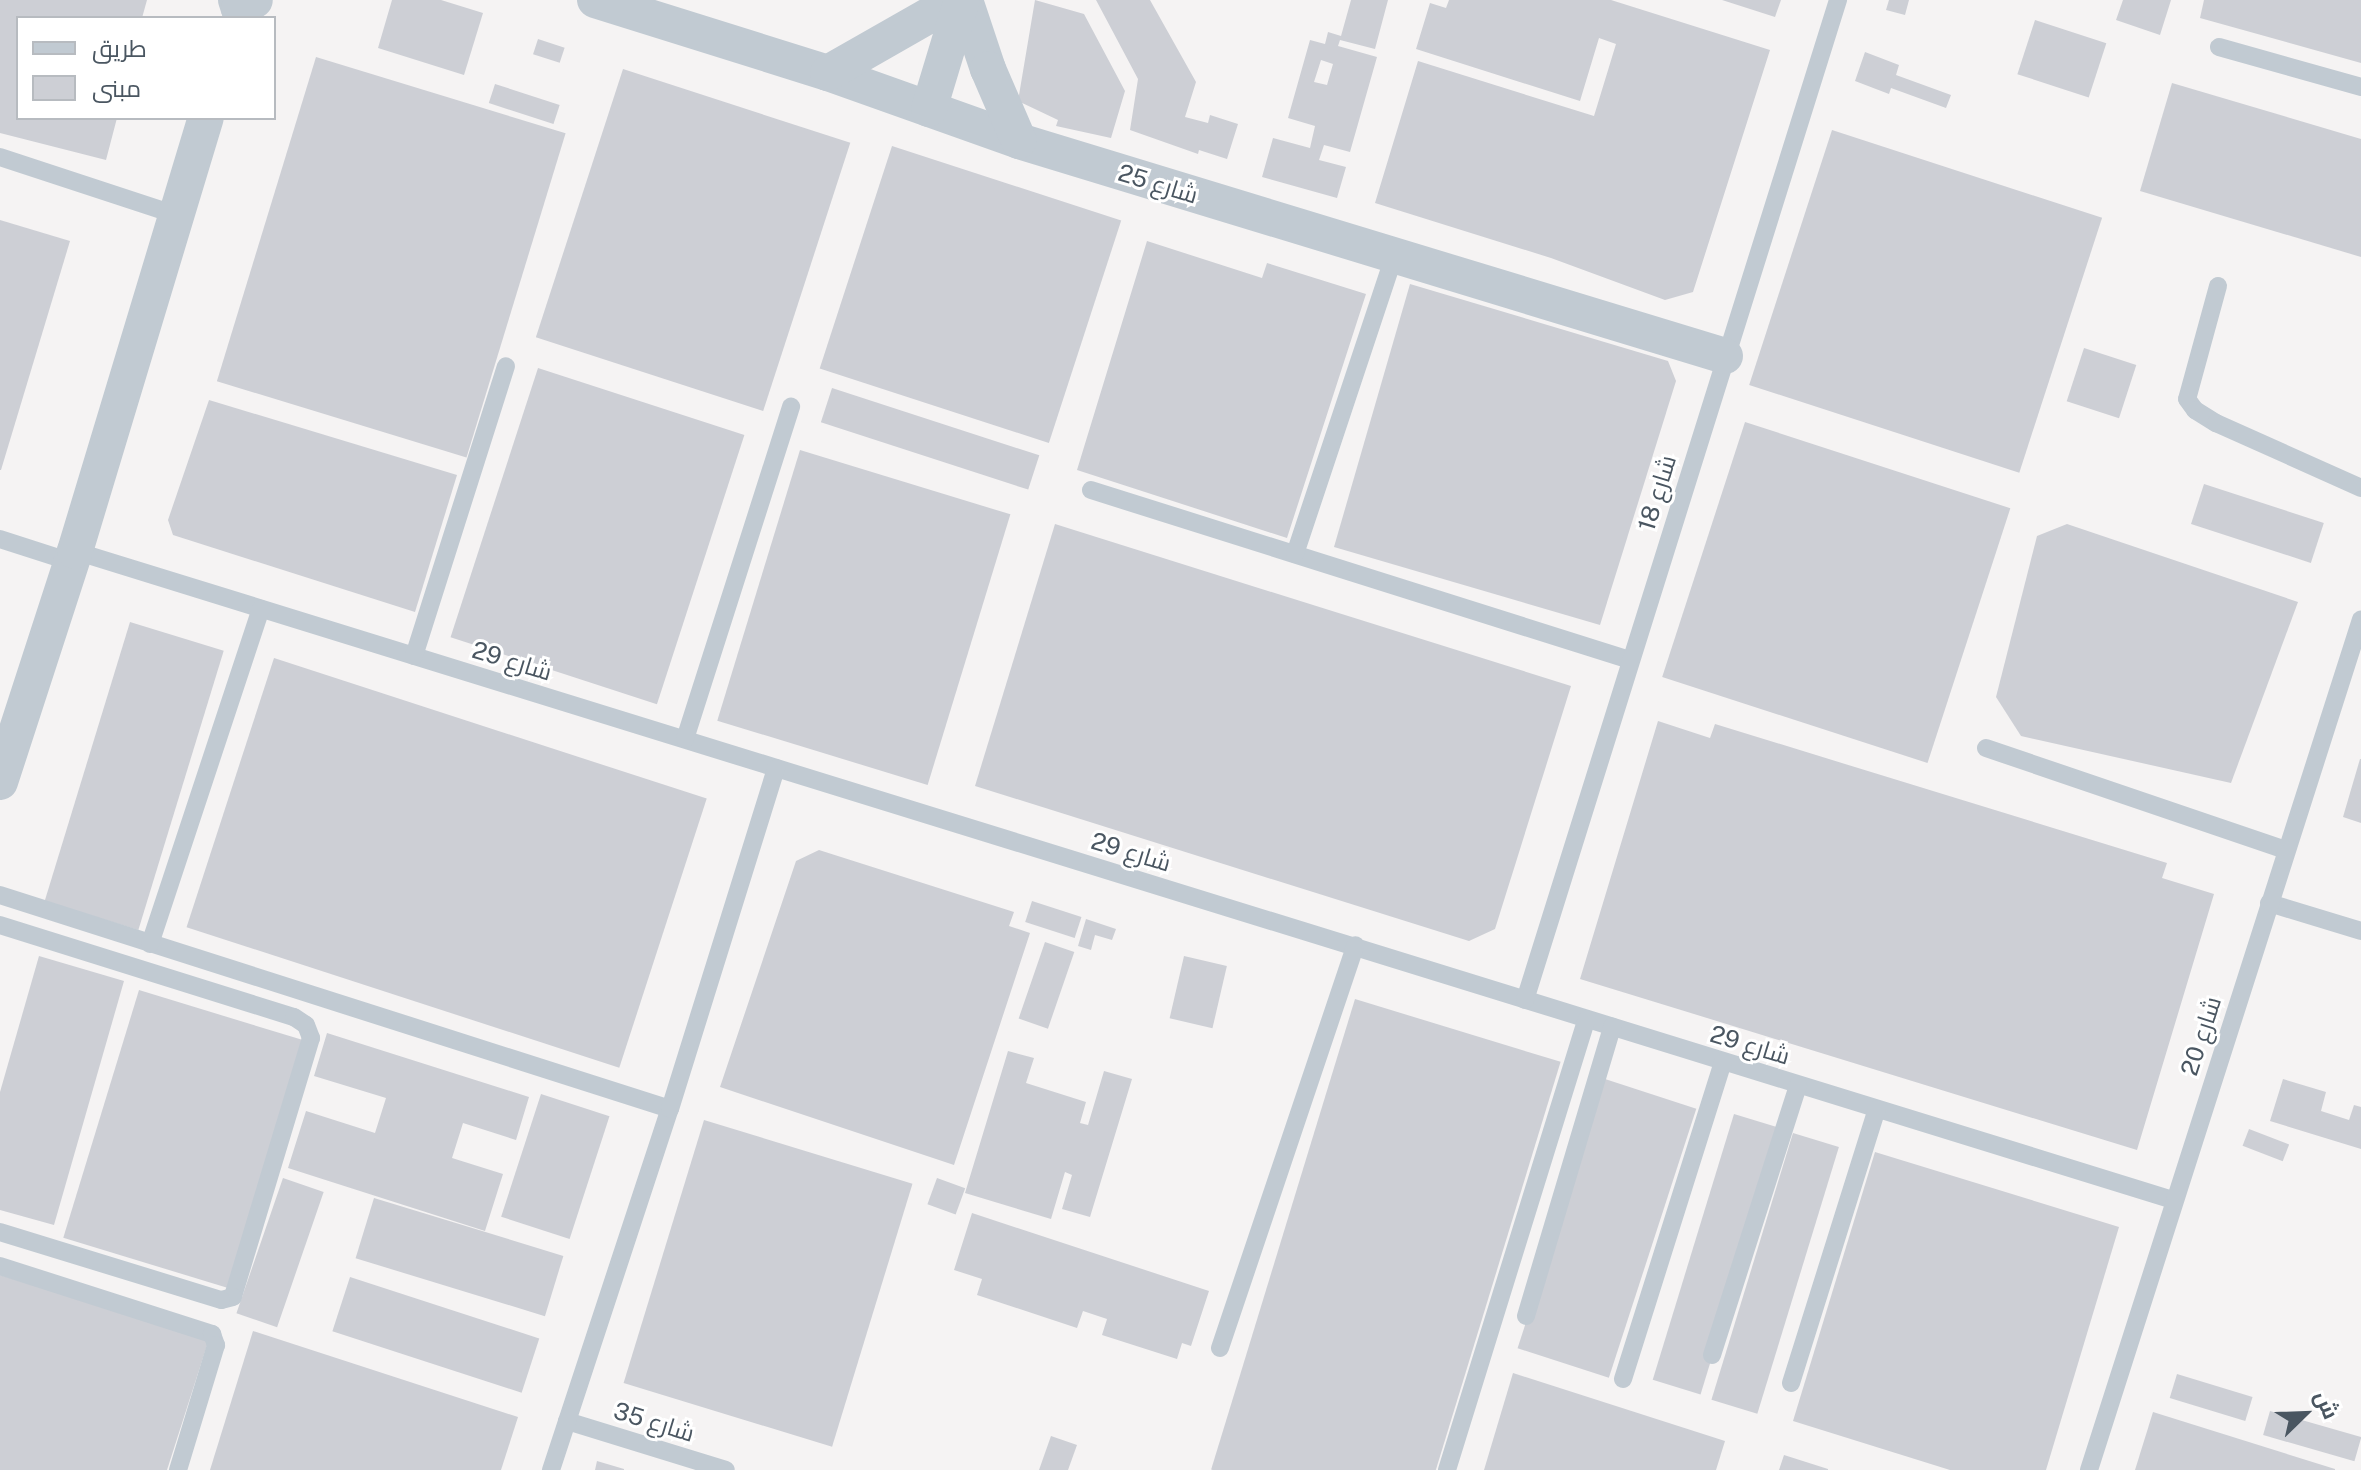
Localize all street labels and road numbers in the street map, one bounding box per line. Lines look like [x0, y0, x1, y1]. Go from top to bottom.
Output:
street label: شارع 25 [1115, 158, 1201, 210]
street label: شارع 18 [1632, 452, 1682, 534]
street label: شارع 29 [469, 635, 555, 687]
street label: شارع 29 [1088, 826, 1174, 878]
street label: شارع 20 [2175, 993, 2227, 1079]
street label: شارع 29 [1707, 1019, 1793, 1071]
street label: شارع 35 [610, 1396, 698, 1448]

